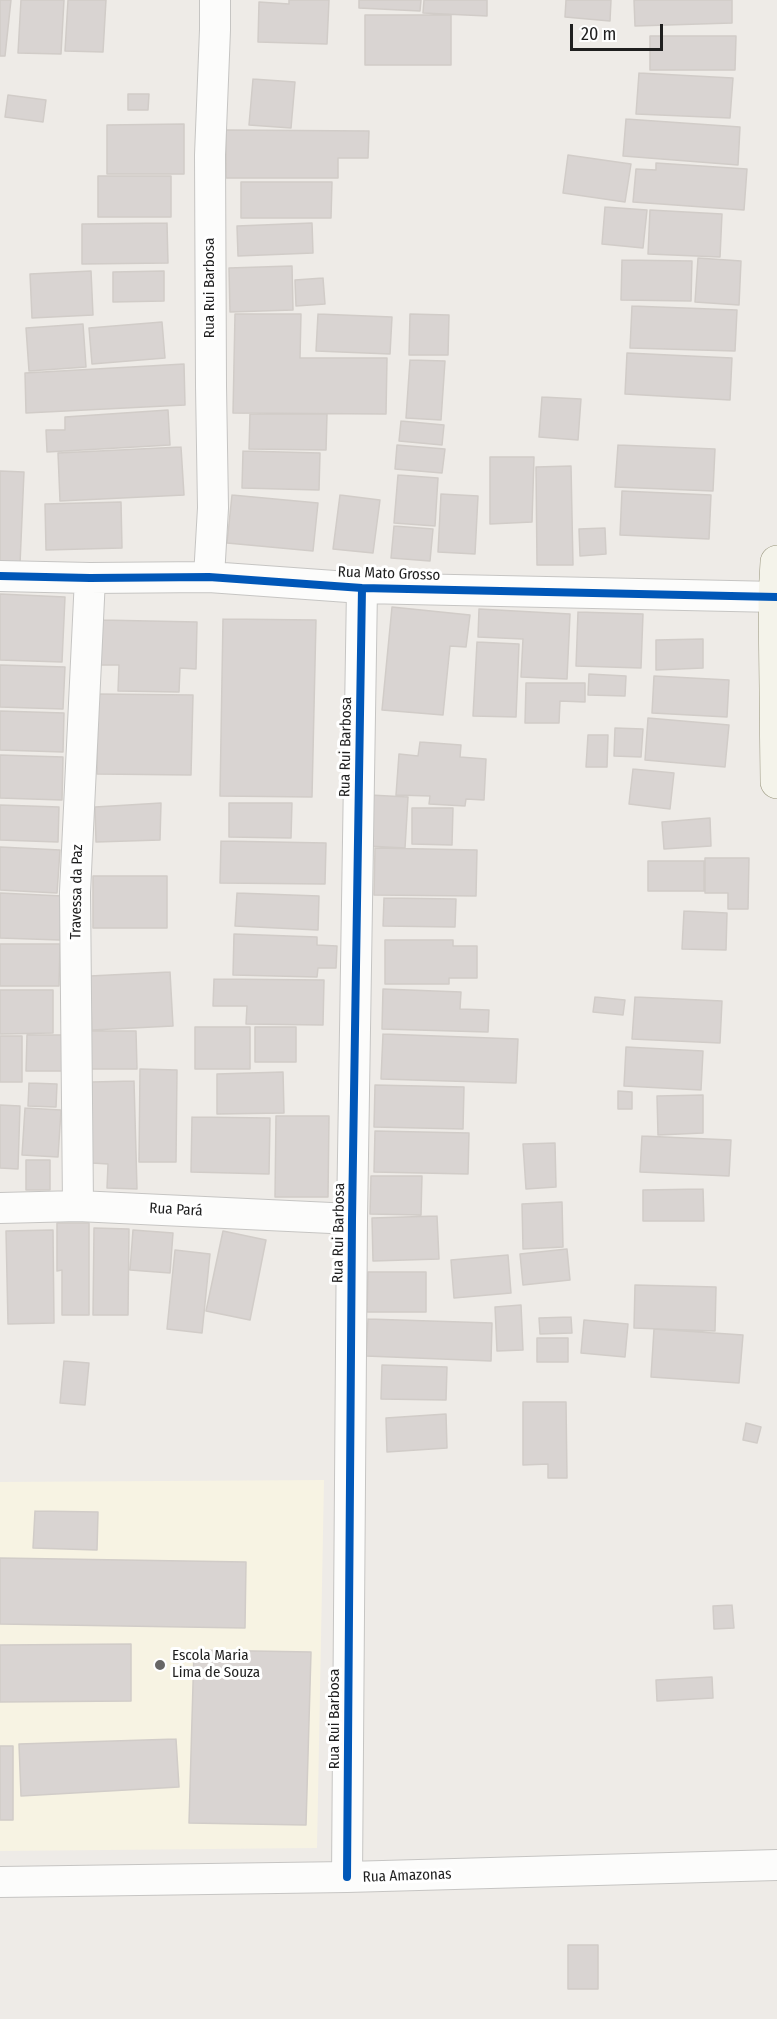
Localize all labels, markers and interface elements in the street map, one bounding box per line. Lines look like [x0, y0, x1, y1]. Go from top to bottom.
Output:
scale bar [573, 12, 666, 50]
text: 20 m [581, 23, 616, 45]
street label: Rua Rui Barbosa [201, 238, 219, 338]
street label: Rua Mato Grosso [337, 563, 441, 585]
street label: Rua Rui Barbosa [336, 697, 356, 797]
street label: Travessa da Paz [67, 844, 87, 940]
street label: Rua Rui Barbosa [329, 1183, 349, 1283]
street label: Rua Pará [149, 1200, 203, 1220]
place label: Escola Maria Lima de Souza [172, 1647, 260, 1682]
marker: Escola Maria Lima de Souza [153, 1658, 167, 1672]
street label: Rua Rui Barbosa [326, 1669, 344, 1769]
street label: Rua Amazonas [362, 1865, 452, 1887]

